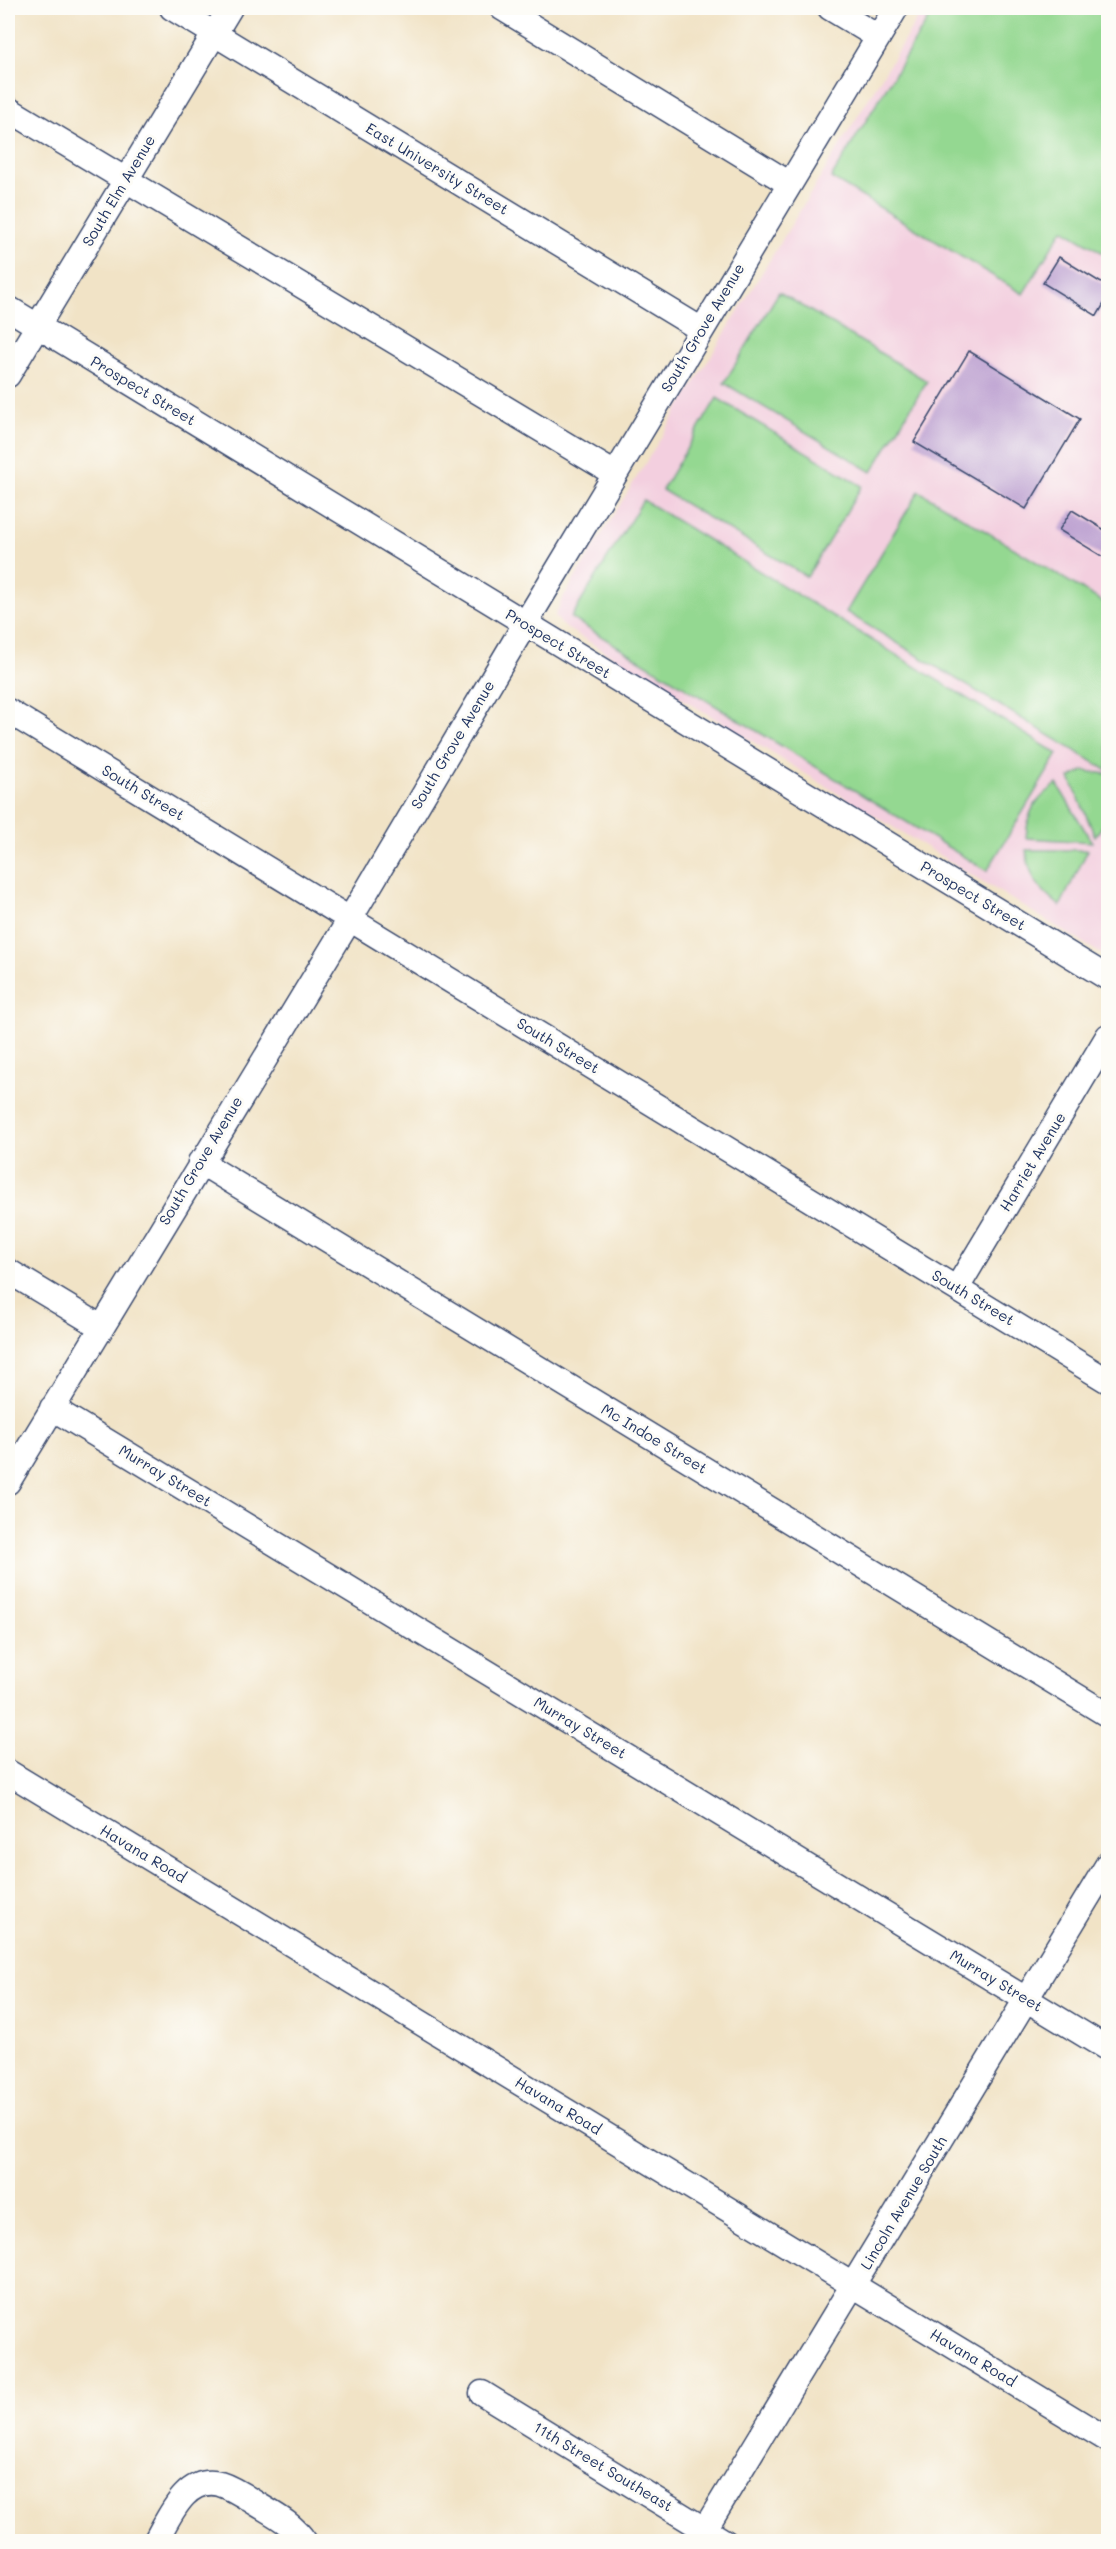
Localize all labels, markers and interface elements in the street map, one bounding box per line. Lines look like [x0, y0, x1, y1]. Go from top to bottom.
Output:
street label: East University Street [362, 118, 513, 219]
street label: South Elm Avenue [77, 131, 159, 250]
street label: South Grove Avenue [656, 259, 749, 396]
street label: Prospect Street [87, 351, 200, 429]
street label: Prospect Street [502, 604, 615, 682]
street label: South Grove Avenue [406, 676, 499, 813]
street label: South Street [98, 760, 189, 825]
street label: Prospect Street [917, 856, 1030, 934]
street label: South Street [513, 1013, 604, 1078]
street label: South Grove Avenue [154, 1092, 247, 1229]
street label: Harriet Avenue [995, 1108, 1070, 1215]
street label: South Street [928, 1265, 1019, 1330]
street label: Mc Indoe Street [598, 1398, 711, 1478]
street label: Murray Street [115, 1440, 216, 1511]
street label: Murray Street [530, 1692, 631, 1763]
street label: Havana Road [97, 1820, 190, 1887]
street label: Murray Street [946, 1945, 1047, 2016]
street label: Havana Road [512, 2072, 605, 2139]
street label: Lincoln Avenue South [855, 2132, 951, 2273]
street label: Havana Road [927, 2324, 1020, 2391]
street label: 11th Street Southeast [530, 2417, 677, 2516]

